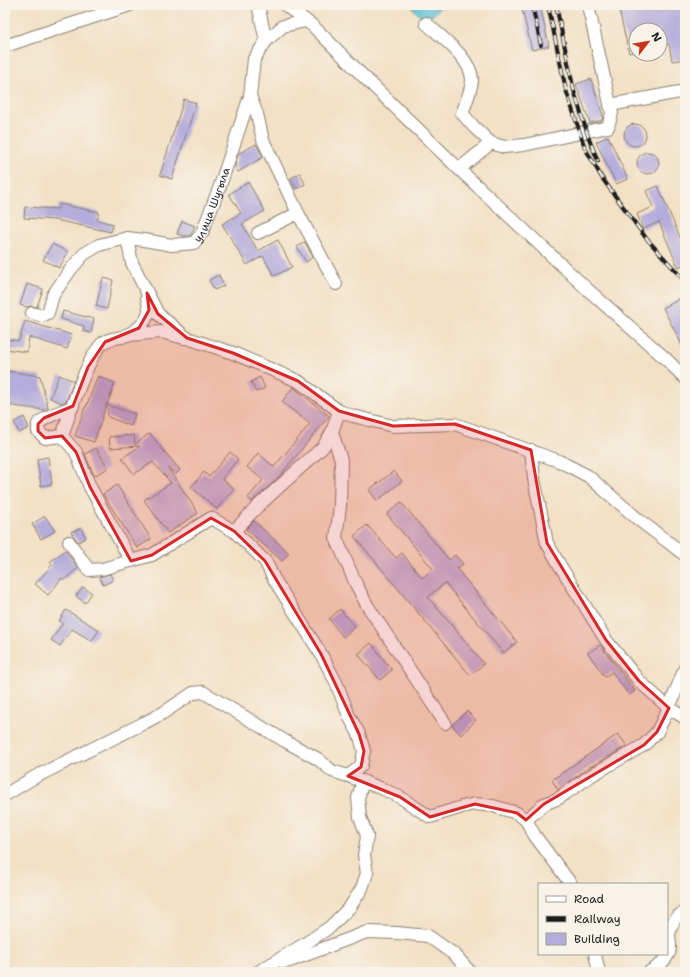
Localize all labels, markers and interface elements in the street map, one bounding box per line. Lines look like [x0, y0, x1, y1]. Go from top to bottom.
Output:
north arrow [628, 22, 668, 62]
text: N [647, 30, 665, 45]
street label: улица Шугыла [190, 165, 233, 245]
legend [538, 883, 668, 955]
text: Road [574, 891, 605, 907]
text: Railway [574, 911, 621, 927]
text: Building [574, 931, 620, 947]

